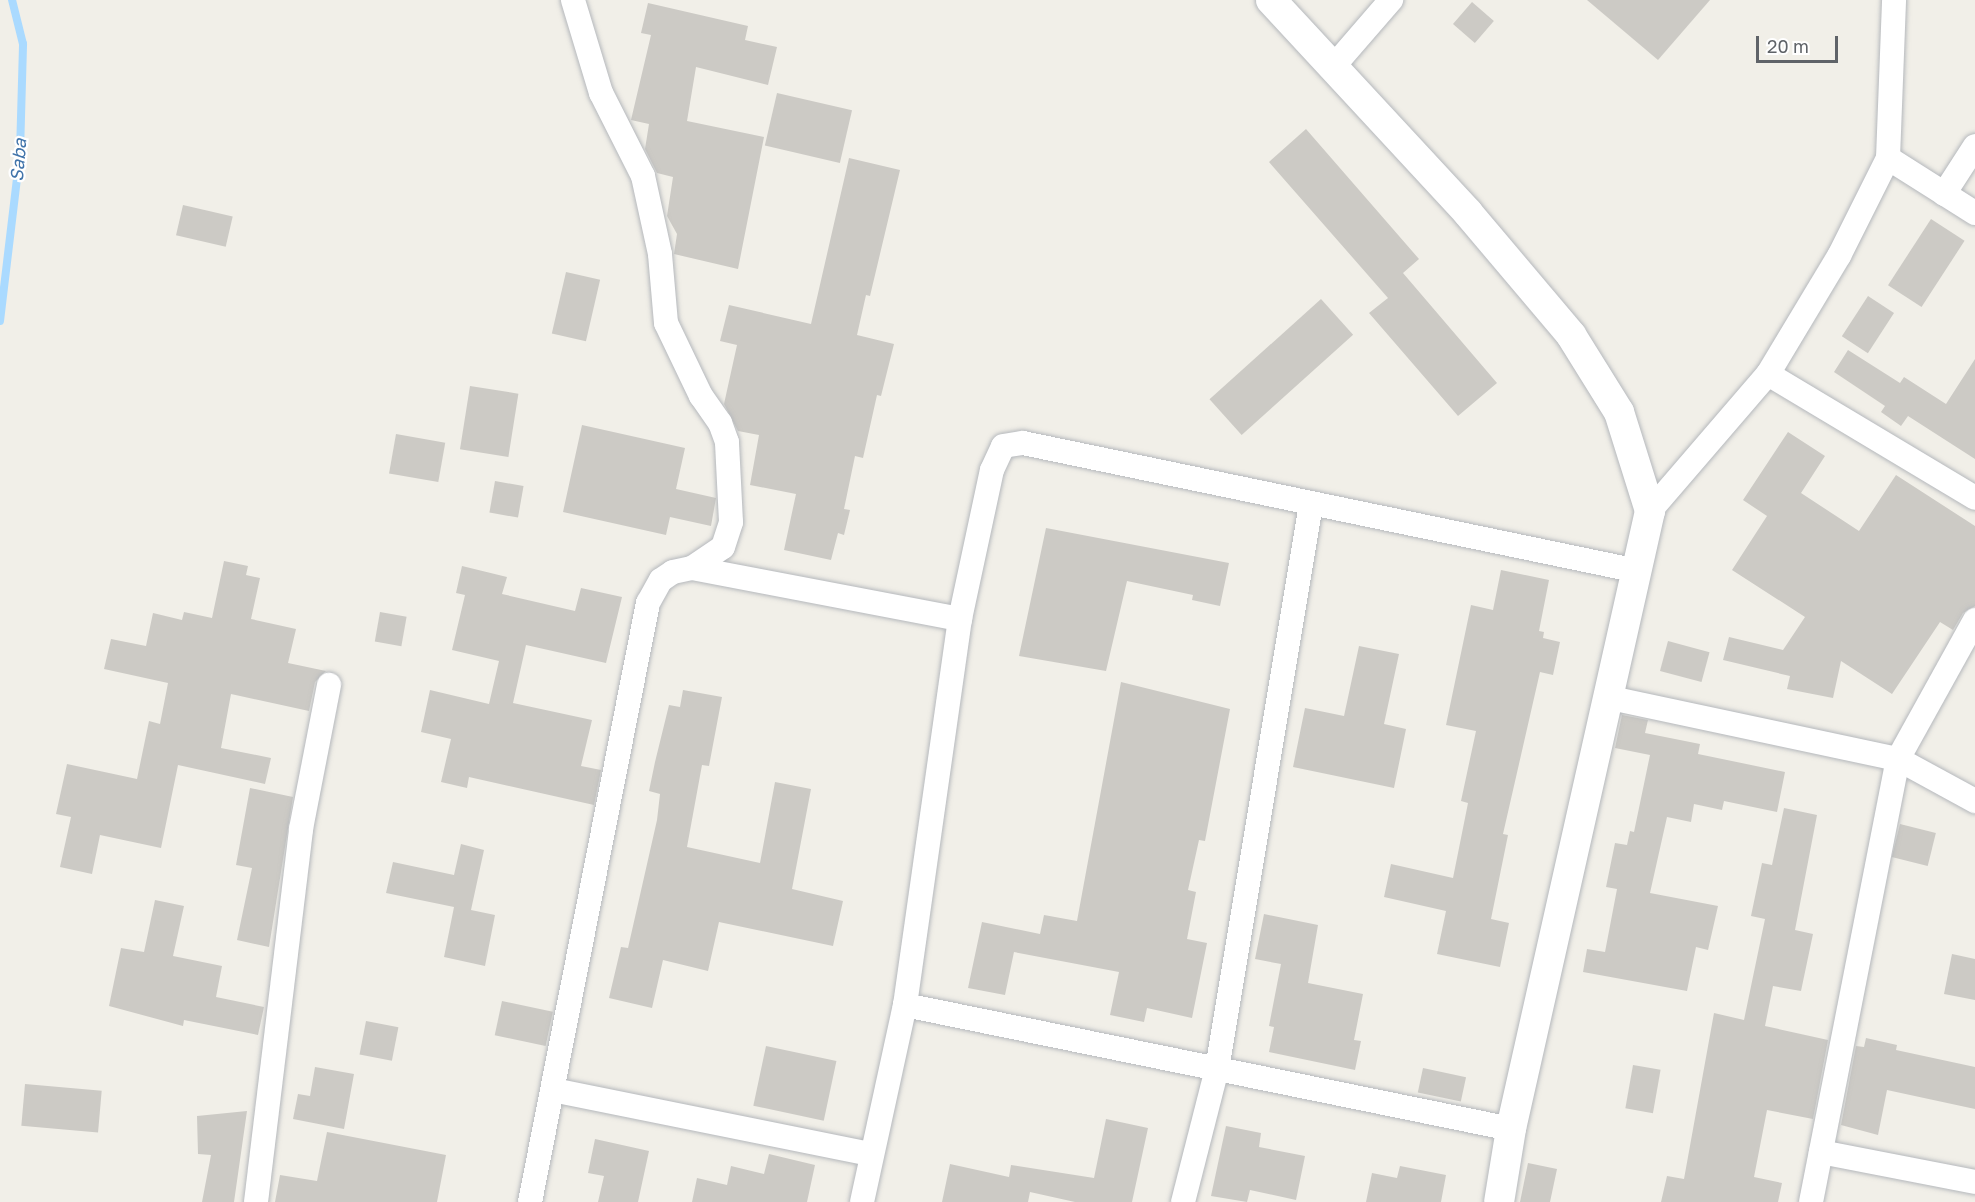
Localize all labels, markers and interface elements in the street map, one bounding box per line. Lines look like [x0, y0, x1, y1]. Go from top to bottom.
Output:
scale bar [1759, 24, 1842, 62]
text: 20 m [1767, 35, 1809, 57]
water label: Saba [5, 138, 31, 182]

